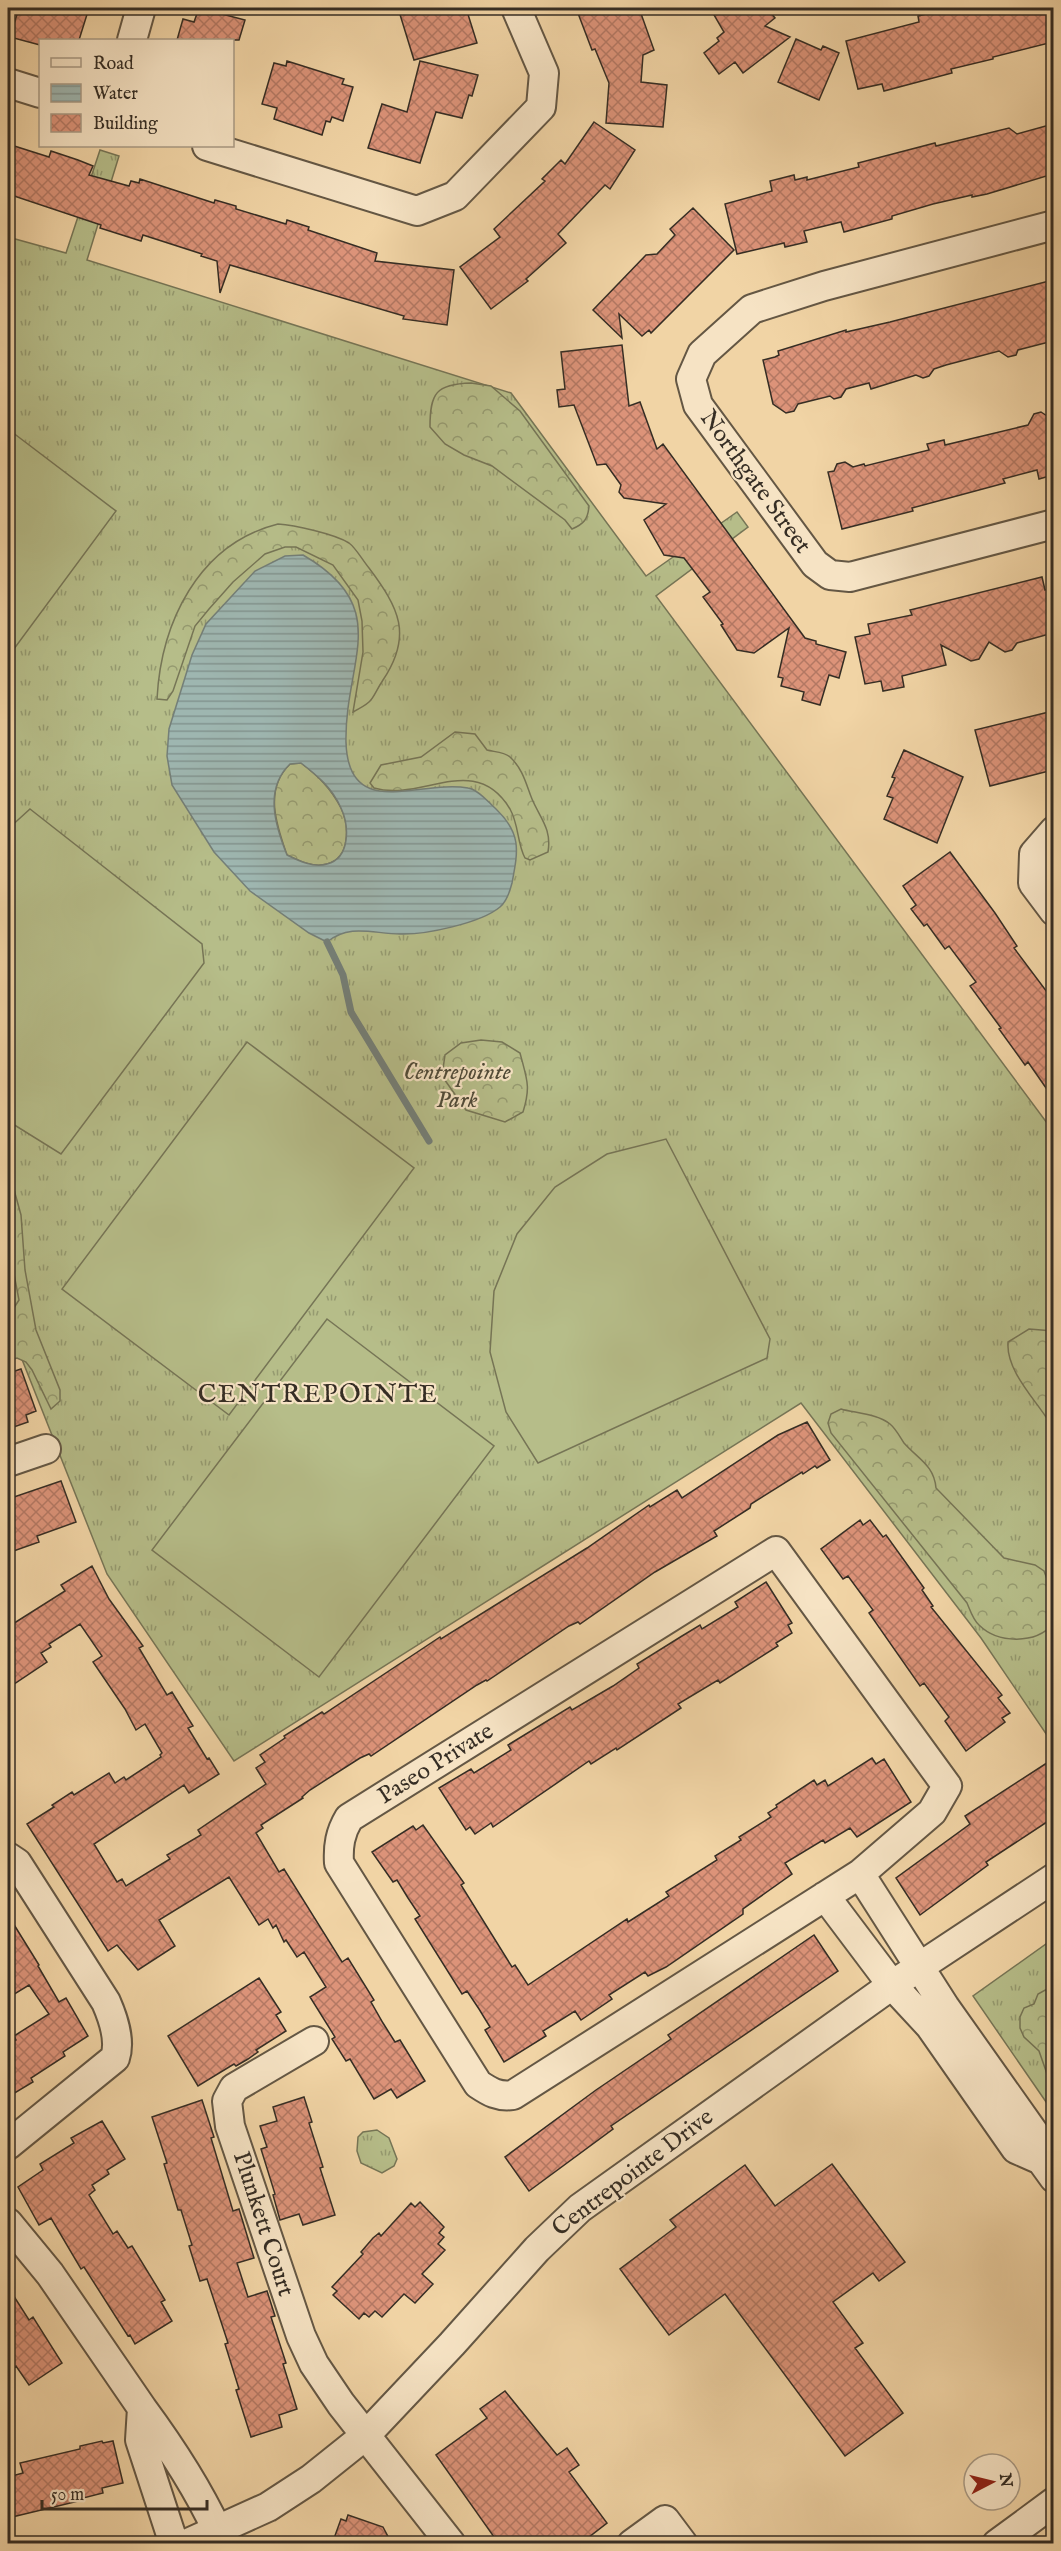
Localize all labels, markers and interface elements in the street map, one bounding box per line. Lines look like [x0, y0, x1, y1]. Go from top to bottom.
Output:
legend [39, 39, 234, 147]
text: Road [93, 53, 134, 76]
text: Water [93, 83, 138, 106]
text: Building [93, 113, 158, 136]
street label: Northgate Street [692, 404, 818, 560]
park label: Centrepointe Park [403, 1057, 511, 1116]
district label: CENTREPOINTE [198, 1378, 438, 1411]
street label: Paseo Private [372, 1716, 500, 1812]
street label: Centrepointe Drive [546, 2102, 720, 2244]
street label: Plunkett Court [225, 2148, 301, 2300]
north arrow [962, 2452, 1022, 2512]
text: N [994, 2471, 1016, 2489]
scale bar [42, 2473, 207, 2511]
text: 50 m [51, 2484, 84, 2507]

